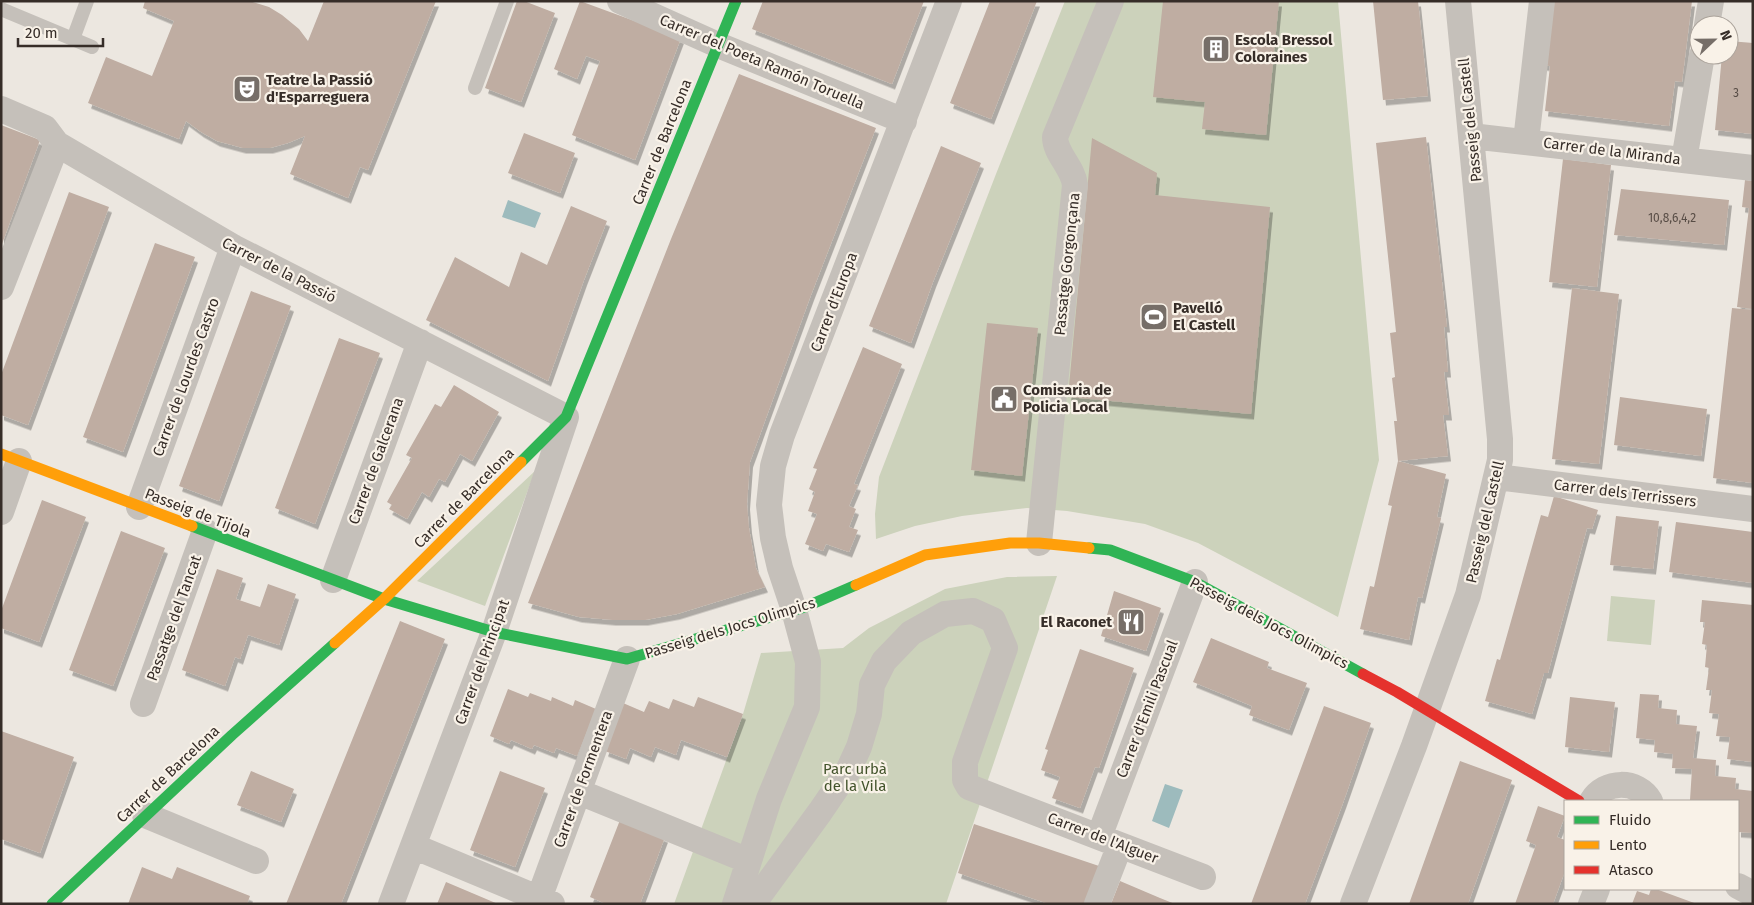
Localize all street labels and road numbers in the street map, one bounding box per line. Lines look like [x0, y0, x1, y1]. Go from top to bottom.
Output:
street label: Carrer del Poeta Ramón Toruella [657, 11, 867, 113]
street label: Passeig del Castell [1454, 56, 1485, 183]
street label: Carrer de Barcelona [629, 76, 695, 208]
street label: Carrer de la Miranda [1542, 134, 1682, 168]
street label: Passatge Gorgonçana [1051, 192, 1083, 336]
street label: Carrer de la Passió [219, 233, 339, 307]
street label: Carrer d'Europa [807, 250, 861, 354]
street label: Carrer de Lourdes Castro [149, 295, 223, 459]
street label: Carrer de Galcerana [345, 395, 407, 527]
street label: Carrer de Barcelona [410, 444, 518, 552]
street label: Passeig del Castell [1462, 459, 1508, 585]
street label: Carrer dels Terrissers [1553, 475, 1697, 511]
street label: Passeig de Tijola [142, 484, 254, 542]
street label: Passatge del Tancat [143, 552, 205, 683]
street label: Passeig dels Jocs Olimpics [1187, 573, 1351, 673]
street label: Passeig dels Jocs Olimpics [643, 594, 817, 662]
street label: Carrer del Principat [451, 596, 513, 727]
street label: Carrer d'Emili Pascual [1112, 637, 1182, 781]
street label: Carrer de Formentera [550, 708, 616, 850]
street label: Carrer de Barcelona [113, 722, 223, 826]
street label: Carrer de l'Alguer [1045, 809, 1161, 867]

